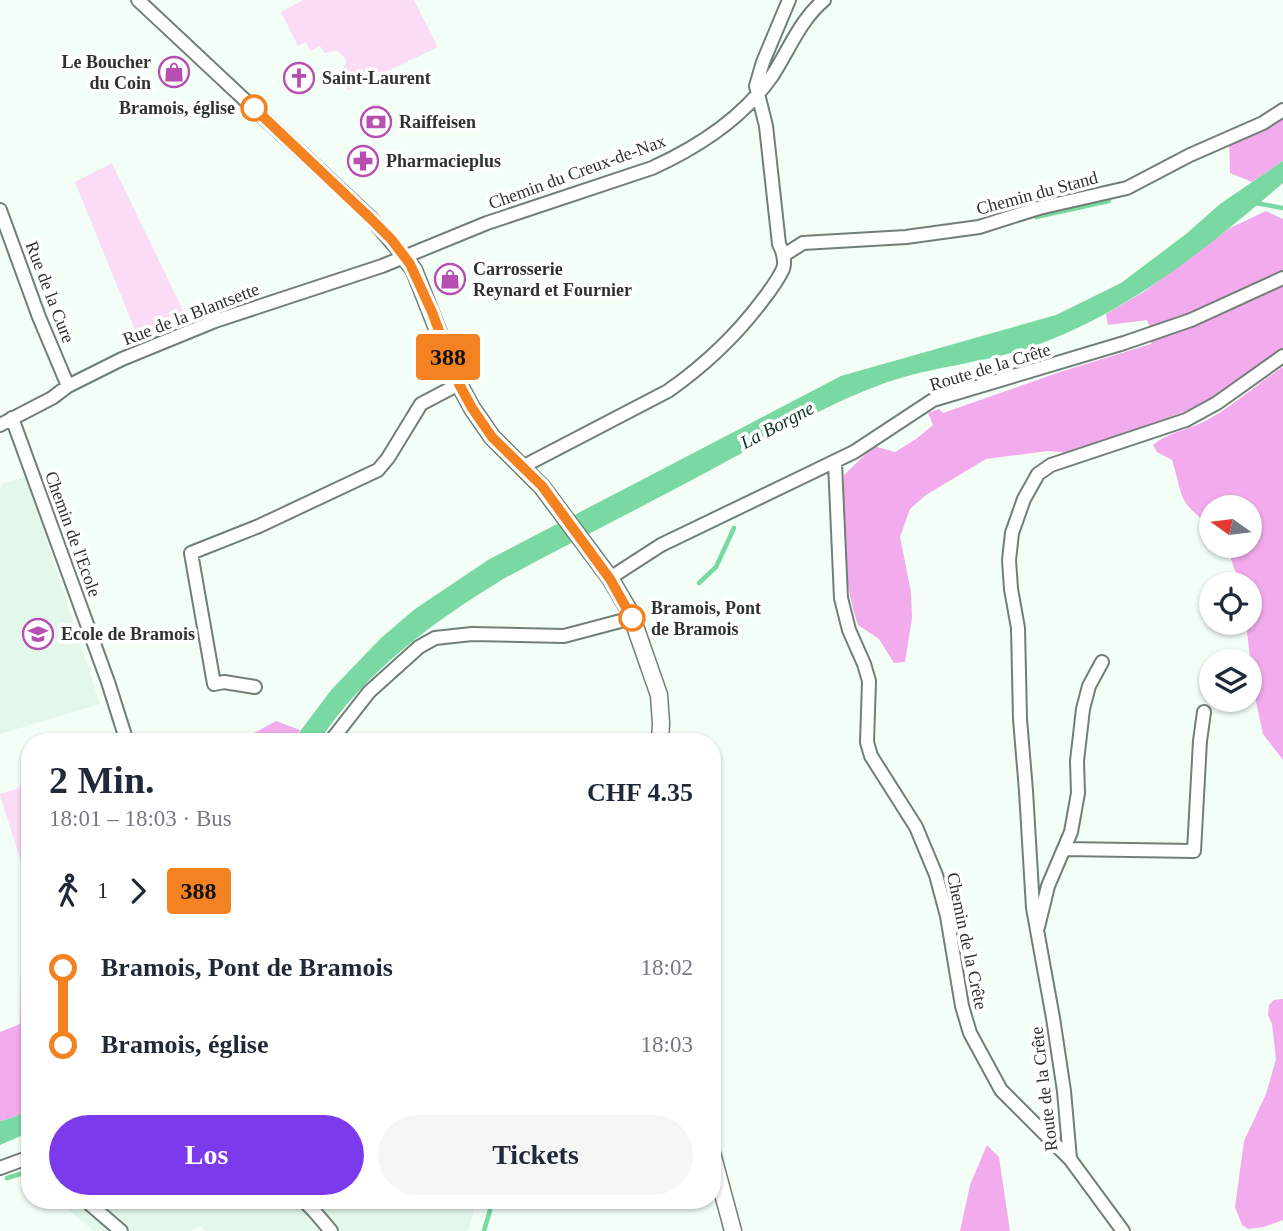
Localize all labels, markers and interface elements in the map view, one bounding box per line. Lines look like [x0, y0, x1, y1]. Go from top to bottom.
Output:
place label: Le Boucher du Coin [62, 52, 151, 93]
shop icon: Le Boucher du Coin [157, 55, 191, 89]
church icon: Saint-Laurent [282, 61, 316, 95]
place label: Saint-Laurent [322, 68, 431, 88]
marker: Bramois, église [241, 95, 267, 121]
place label: Bramois, église [119, 98, 235, 118]
bank icon: Raiffeisen [359, 105, 393, 139]
place label: Raiffeisen [399, 112, 476, 132]
street label: Chemin du Creux-de-Nax [486, 131, 668, 213]
pharmacy icon: Pharmacieplus [346, 144, 380, 178]
place label: Pharmacieplus [386, 151, 501, 171]
street label: Chemin du Stand [974, 167, 1100, 219]
street label: Rue de la Cure [21, 238, 79, 346]
place label: Carrosserie Reynard et Fournier [473, 259, 632, 300]
shop icon: Carrosserie Reynard et Fournier [433, 262, 467, 296]
street label: Rue de la Blantsette [120, 279, 262, 349]
line badge: 388 [408, 334, 488, 380]
street label: Route de la Crête [927, 339, 1053, 395]
text: 388 [430, 344, 466, 370]
water label: La Borgne [736, 397, 817, 454]
street label: Chemin de l'Ecole [41, 468, 105, 600]
north arrow [1199, 495, 1262, 558]
map controls [1199, 495, 1262, 712]
button: locate [1199, 572, 1262, 635]
place label: Bramois, Pont de Bramois [651, 598, 761, 639]
marker: Bramois, Pont de Bramois [619, 605, 645, 631]
school or university icon: Ecole de Bramois [21, 617, 55, 651]
place label: Ecole de Bramois [61, 624, 195, 644]
button: layers [1199, 649, 1262, 712]
text: 2 Min. [49, 759, 155, 801]
text: CHF 4.35 [587, 778, 693, 807]
text: 18:01 – 18:03 · Bus [49, 806, 232, 831]
street label: Chemin de la Crête [943, 871, 991, 1011]
icon: walk [49, 872, 87, 910]
icon: forward [119, 872, 157, 910]
text: 1 [97, 878, 109, 903]
text: 388 [181, 878, 217, 904]
text: Bramois, Pont de Bramois [101, 953, 393, 982]
text: 18:02 [641, 955, 693, 980]
street label: Route de la Crête [1026, 1026, 1062, 1152]
text: Bramois, église [101, 1030, 269, 1059]
text: 18:03 [641, 1032, 693, 1057]
button: Los [49, 1115, 364, 1195]
button: Tickets [378, 1115, 693, 1195]

